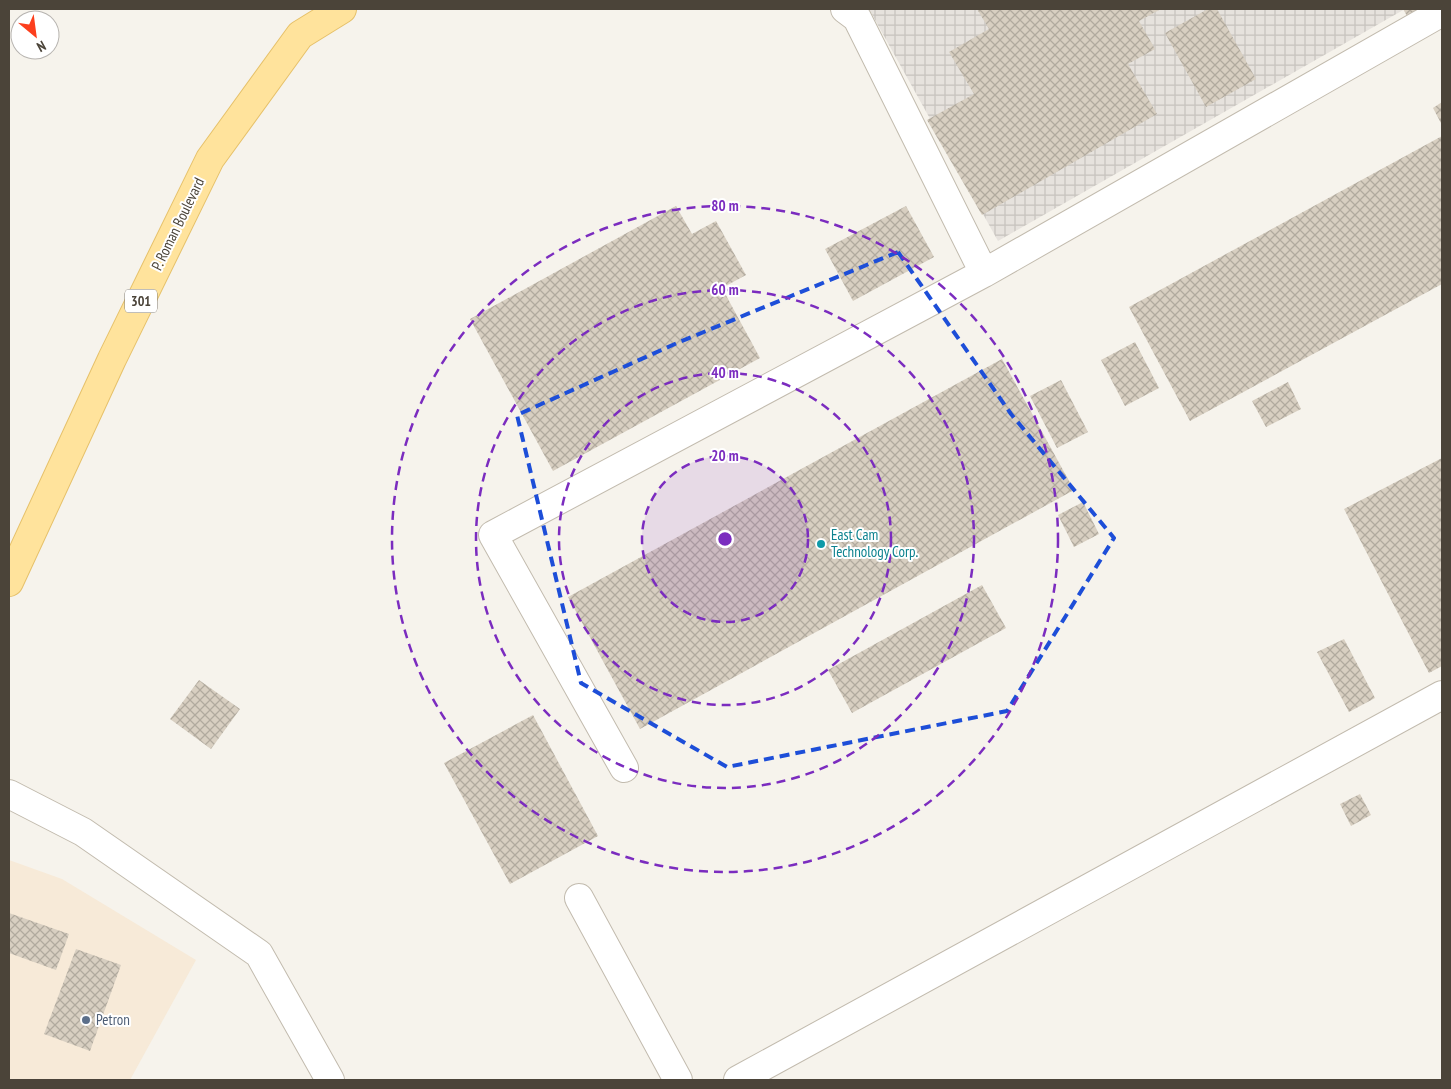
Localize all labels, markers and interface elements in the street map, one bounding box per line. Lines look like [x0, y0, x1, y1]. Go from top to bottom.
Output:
north arrow [10, 10, 60, 60]
text: N [34, 37, 49, 56]
street label: P. Roman Boulevard [147, 174, 208, 273]
text: 80 m [711, 196, 739, 215]
text: 60 m [711, 280, 739, 299]
road number: 301 [125, 290, 157, 312]
text: 40 m [711, 363, 739, 382]
text: 20 m [711, 446, 739, 465]
place label: East Cam Technology Corp. [831, 525, 919, 561]
centre of rings [716, 530, 734, 548]
marker: East Cam Technology Corp. [815, 538, 827, 550]
place label: Petron [96, 1010, 130, 1029]
marker: Petron [80, 1014, 92, 1026]

